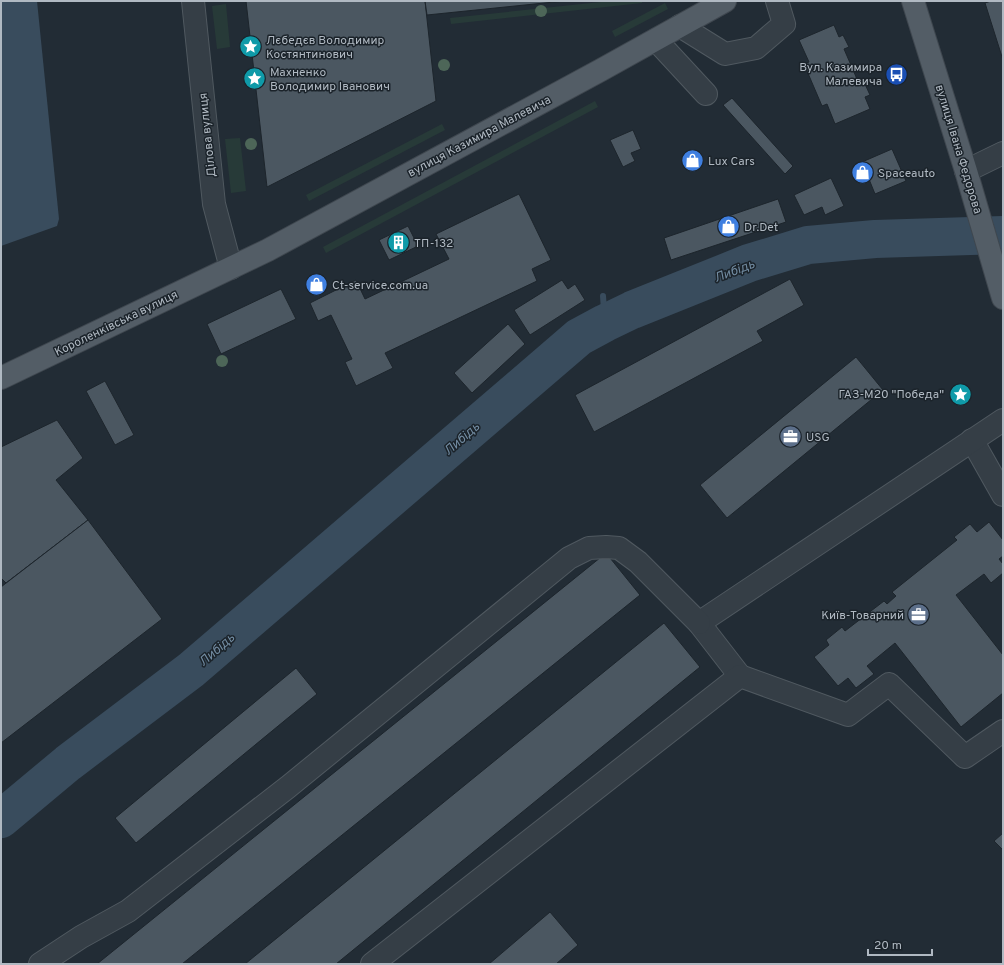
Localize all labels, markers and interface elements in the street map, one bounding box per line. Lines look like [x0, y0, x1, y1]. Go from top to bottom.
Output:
place label: Лєбедєв Володимир Костянтинович [266, 33, 384, 63]
place icon: Лєбедєв Володимир Костянтинович [238, 34, 264, 60]
place label: Вул. Казимира Малевича [799, 60, 882, 90]
bus stop icon: Вул. Казимира Малевича [884, 61, 910, 87]
place label: Махненко Володимир Іванович [270, 65, 390, 95]
place icon: Махненко Володимир Іванович [242, 66, 268, 92]
street label: вулиця Івана Федорова [931, 83, 985, 216]
street label: Ділова вулиця [196, 92, 220, 178]
street label: вулиця Казимира Малевича [405, 92, 554, 181]
shop icon: Lux Cars [680, 148, 706, 174]
place label: Lux Cars [708, 154, 755, 170]
shop icon: Spaceauto [850, 160, 876, 186]
place label: Spaceauto [878, 166, 936, 182]
shop icon: Dr.Det [715, 214, 741, 240]
place label: Dr.Det [744, 220, 778, 236]
building icon: ТП-132 [386, 230, 412, 256]
place label: ТП-132 [414, 236, 453, 252]
water label: Либідь [712, 257, 758, 287]
shop icon: Ct-service.com.ua [304, 272, 330, 298]
place label: Ct-service.com.ua [332, 278, 428, 294]
street label: Короленківська вулиця [52, 287, 181, 361]
place icon: ГАЗ-М20 "Победа" [947, 381, 973, 407]
place label: ГАЗ-М20 "Победа" [838, 387, 944, 403]
water label: Либідь [441, 419, 484, 460]
office icon: USG [778, 424, 804, 450]
place label: USG [806, 430, 830, 446]
office icon: Київ-Товарний [906, 602, 932, 628]
place label: Київ-Товарний [821, 608, 904, 624]
water label: Либідь [196, 630, 239, 671]
scale bar [868, 931, 932, 957]
text: 20 m [874, 938, 902, 954]

